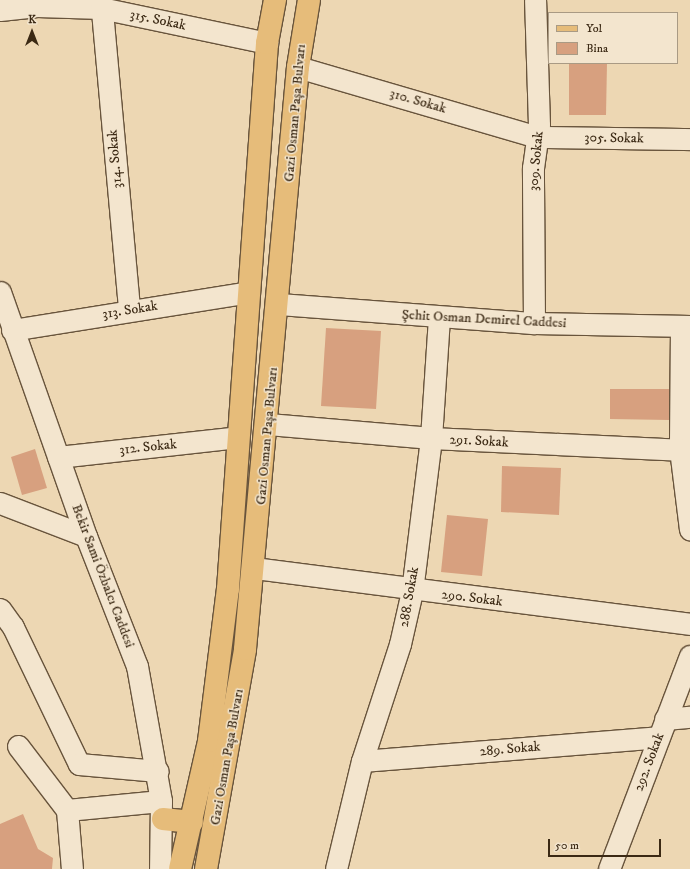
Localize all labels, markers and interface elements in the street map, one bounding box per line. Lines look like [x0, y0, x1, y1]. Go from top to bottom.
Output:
street label: 315. Sokak [128, 6, 188, 34]
north arrow [12, 12, 52, 52]
legend [548, 12, 678, 64]
text: K [28, 13, 36, 27]
text: Yol [586, 21, 602, 36]
text: Bina [586, 41, 608, 56]
street label: Gazi Osman Paşa Bulvarı [281, 43, 309, 183]
street label: 310. Sokak [388, 85, 448, 117]
street label: 314. Sokak [104, 129, 126, 189]
street label: 305. Sokak [584, 129, 644, 147]
street label: 309. Sokak [525, 130, 547, 192]
street label: 313. Sokak [101, 297, 159, 323]
street label: Şehit Osman Demirel Caddesi [401, 306, 567, 332]
street label: Gazi Osman Paşa Bulvarı [253, 366, 281, 506]
street label: 291. Sokak [449, 431, 509, 451]
street label: 312. Sokak [118, 436, 178, 458]
street label: Bekir Sami Özbalcı Caddesi [68, 502, 138, 650]
street label: 288. Sokak [395, 565, 423, 629]
street label: 290. Sokak [440, 586, 504, 610]
street label: Gazi Osman Paşa Bulvarı [207, 688, 247, 826]
street label: 292. Sokak [630, 730, 668, 794]
street label: 289. Sokak [479, 738, 541, 760]
scale bar [550, 831, 663, 857]
text: 50 m [555, 838, 579, 853]

